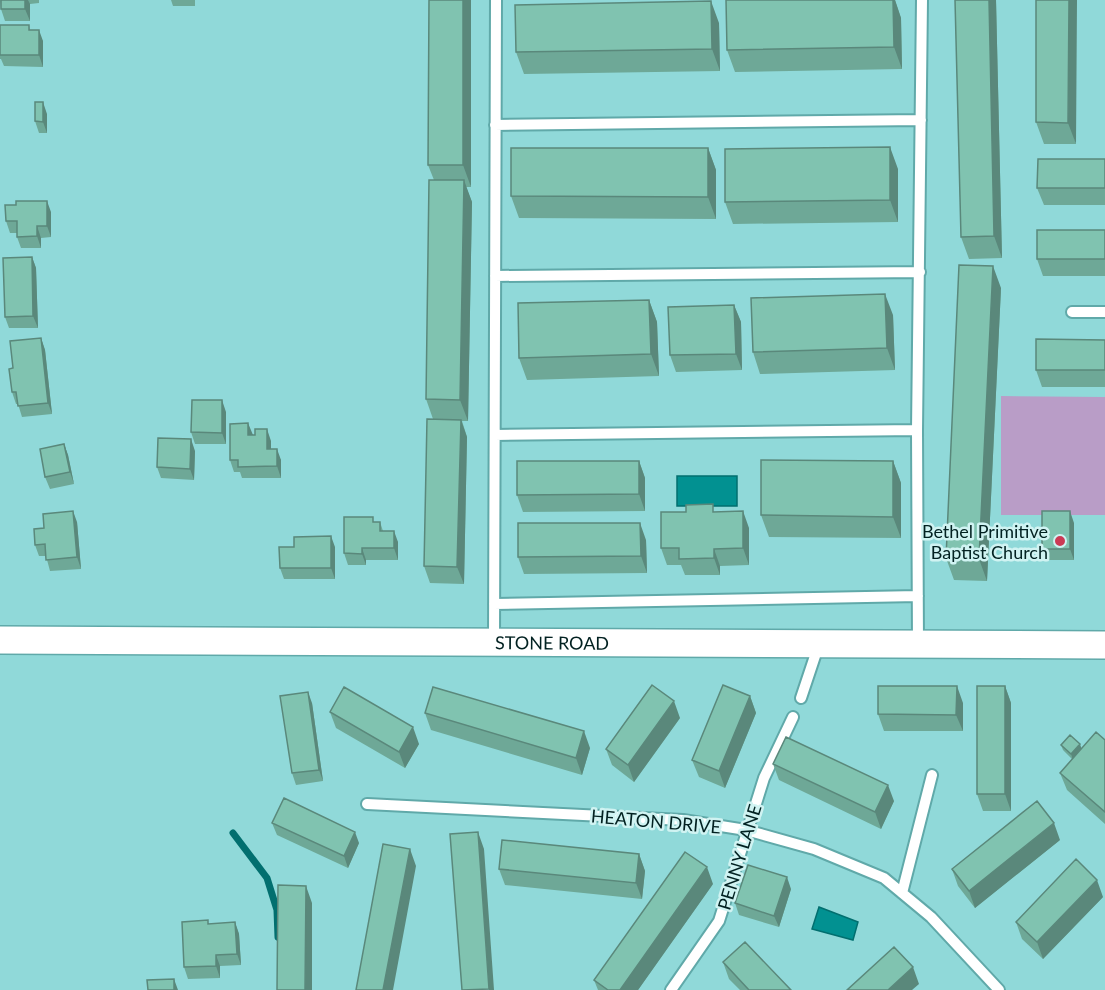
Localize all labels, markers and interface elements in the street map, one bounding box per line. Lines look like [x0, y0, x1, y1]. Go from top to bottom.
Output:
place label: Bethel Primitive Baptist Church [922, 520, 1048, 563]
marker: Bethel Primitive Baptist Church [1053, 534, 1067, 548]
street label: STONE ROAD [495, 631, 609, 654]
street label: PENNY LANE [712, 801, 766, 913]
street label: HEATON DRIVE [590, 804, 722, 838]

